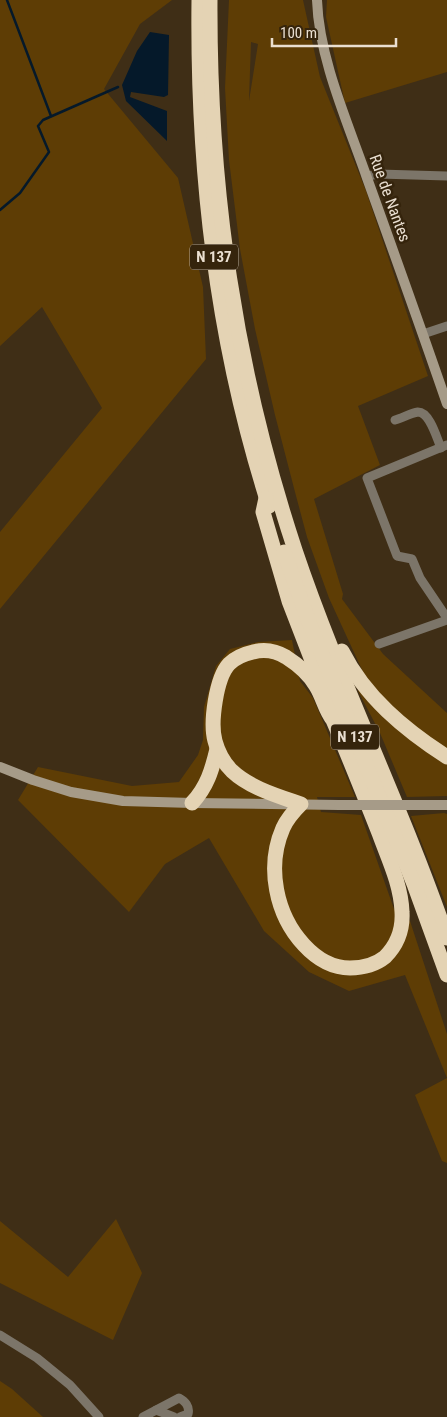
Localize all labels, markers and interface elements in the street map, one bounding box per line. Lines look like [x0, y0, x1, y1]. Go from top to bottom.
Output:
scale bar [272, 15, 396, 47]
text: 100 m [280, 24, 317, 42]
street label: Rue de Nantes [365, 152, 415, 244]
road number: N 137 [190, 244, 238, 270]
road number: N 137 [331, 724, 379, 750]

